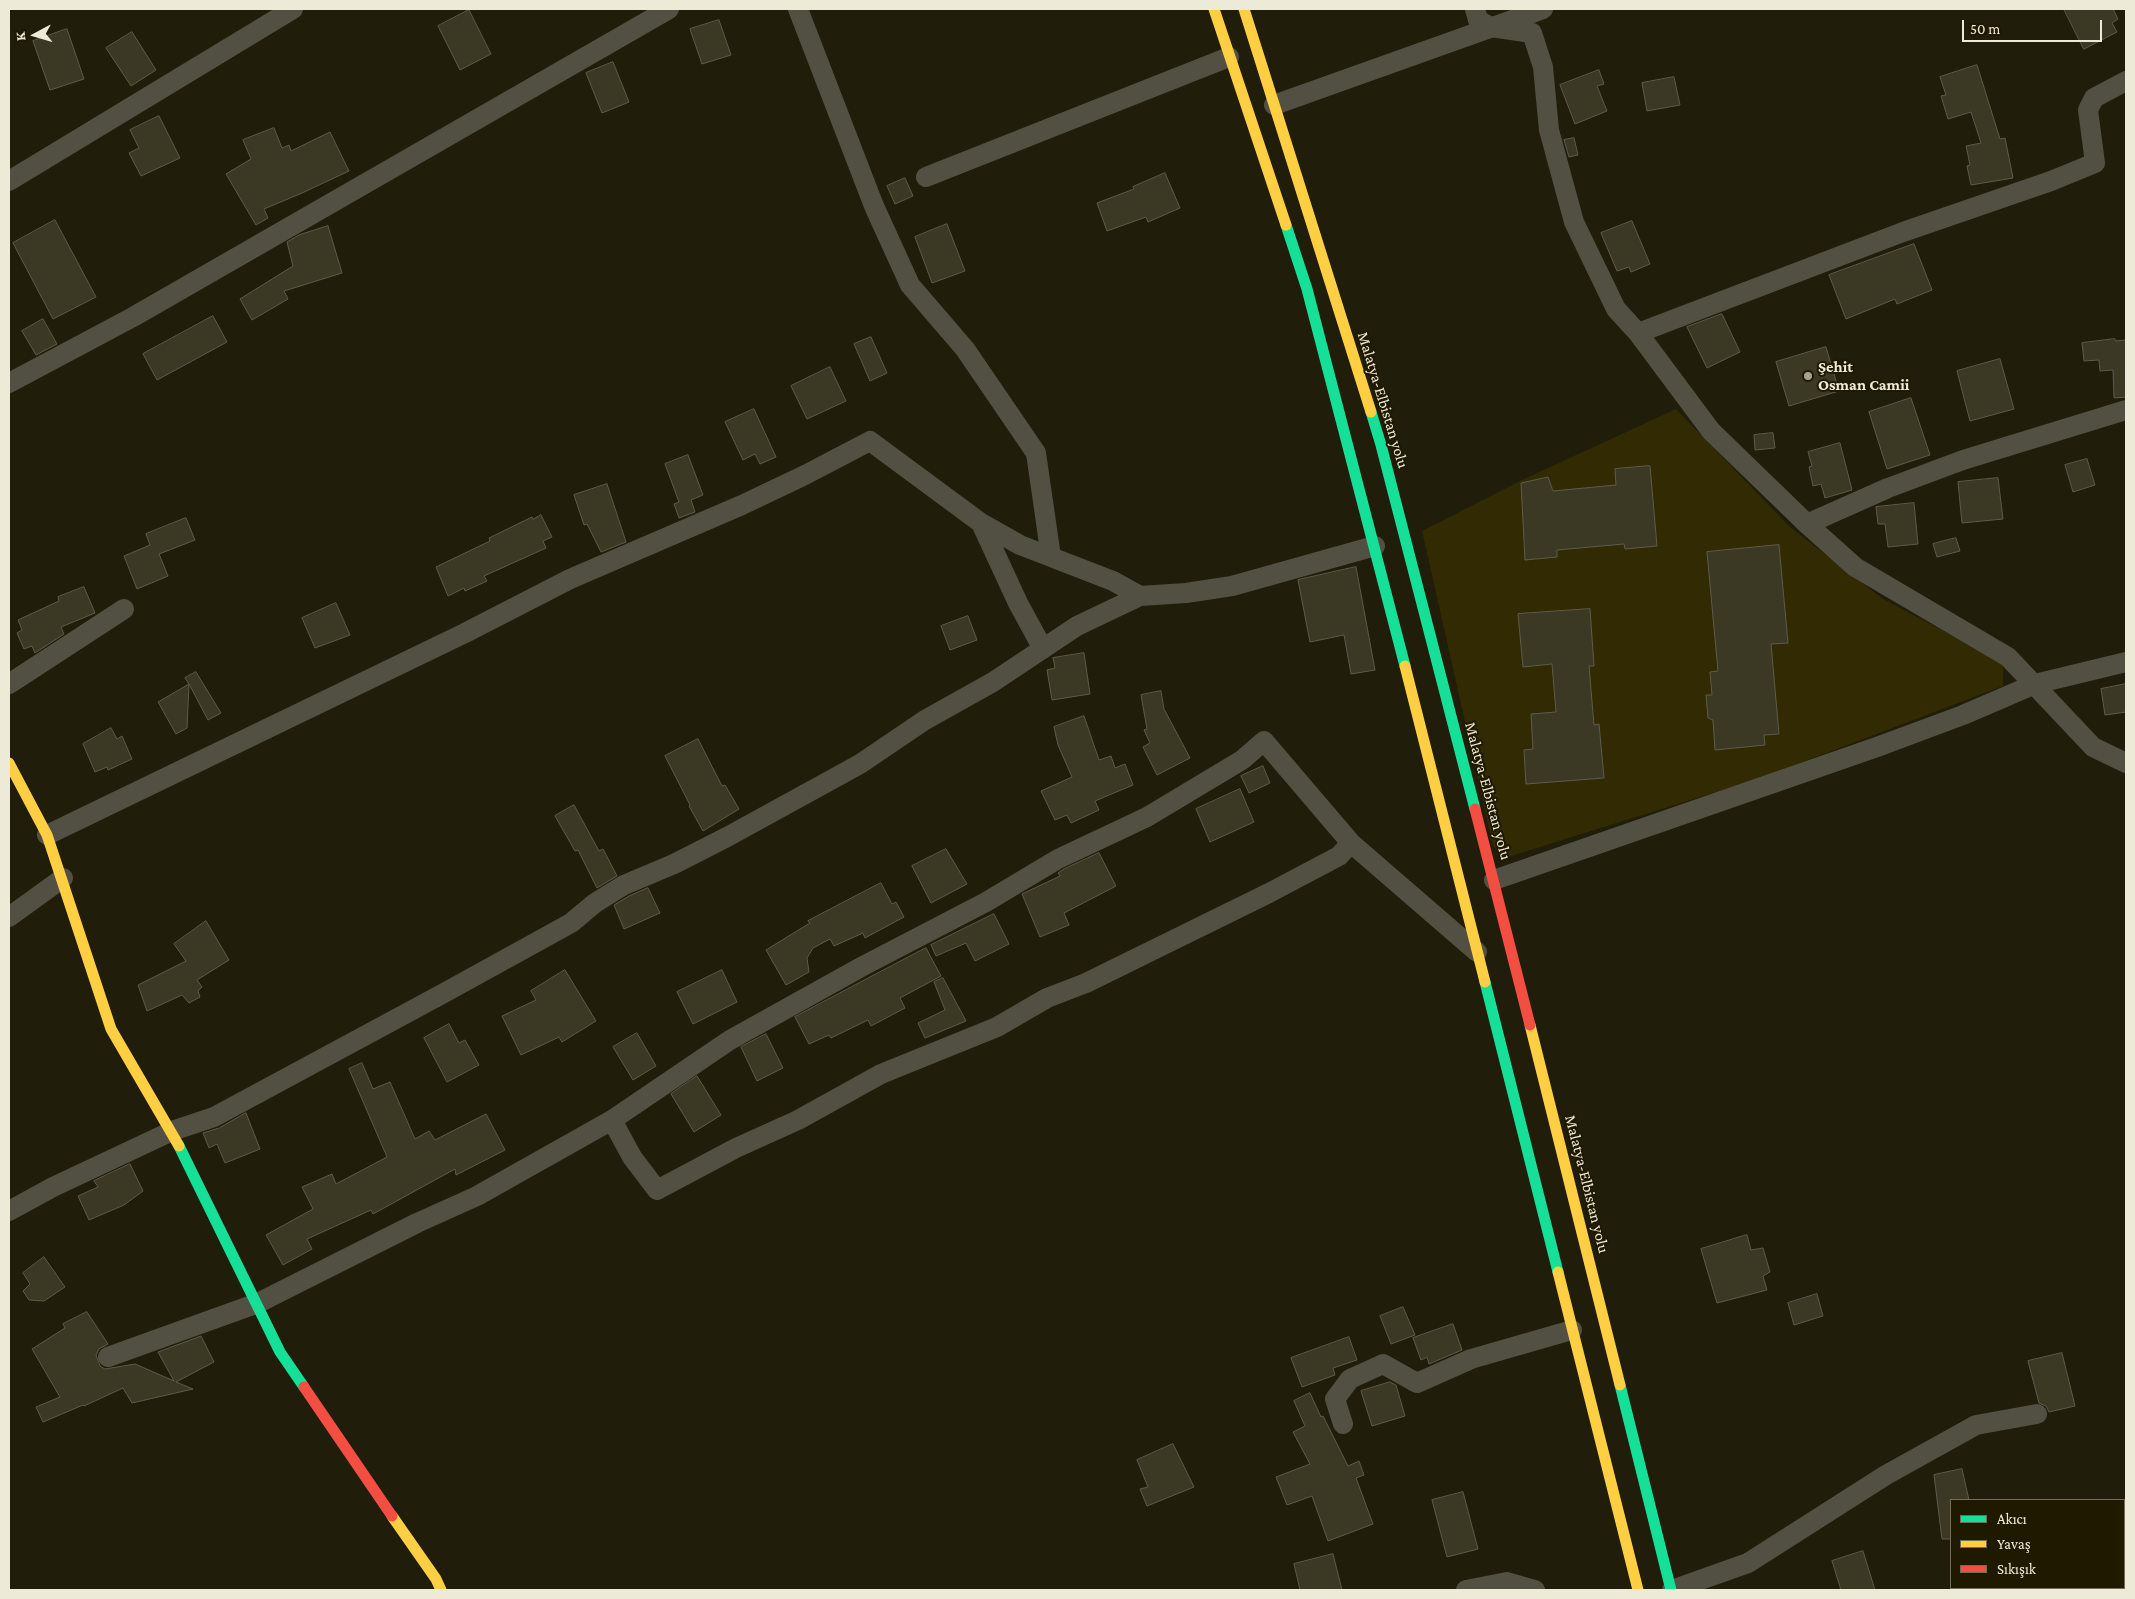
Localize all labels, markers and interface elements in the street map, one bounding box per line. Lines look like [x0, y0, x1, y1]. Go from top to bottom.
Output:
north arrow [10, 10, 60, 60]
scale bar [1965, 10, 2105, 42]
text: 50 m [1970, 21, 2000, 37]
text: K [12, 31, 29, 42]
street label: Malatya-Elbistan yolu [1353, 329, 1413, 471]
place label: Şehit Osman Camii [1818, 357, 1909, 395]
marker: Şehit Osman Camii [1802, 370, 1814, 382]
street label: Malatya-Elbistan yolu [1460, 720, 1516, 862]
street label: Malatya-Elbistan yolu [1561, 1113, 1613, 1255]
legend [1950, 1499, 2125, 1589]
text: Akıcı [1997, 1511, 2027, 1527]
text: Yavaş [1997, 1536, 2031, 1552]
text: Sıkışık [1997, 1561, 2036, 1577]

